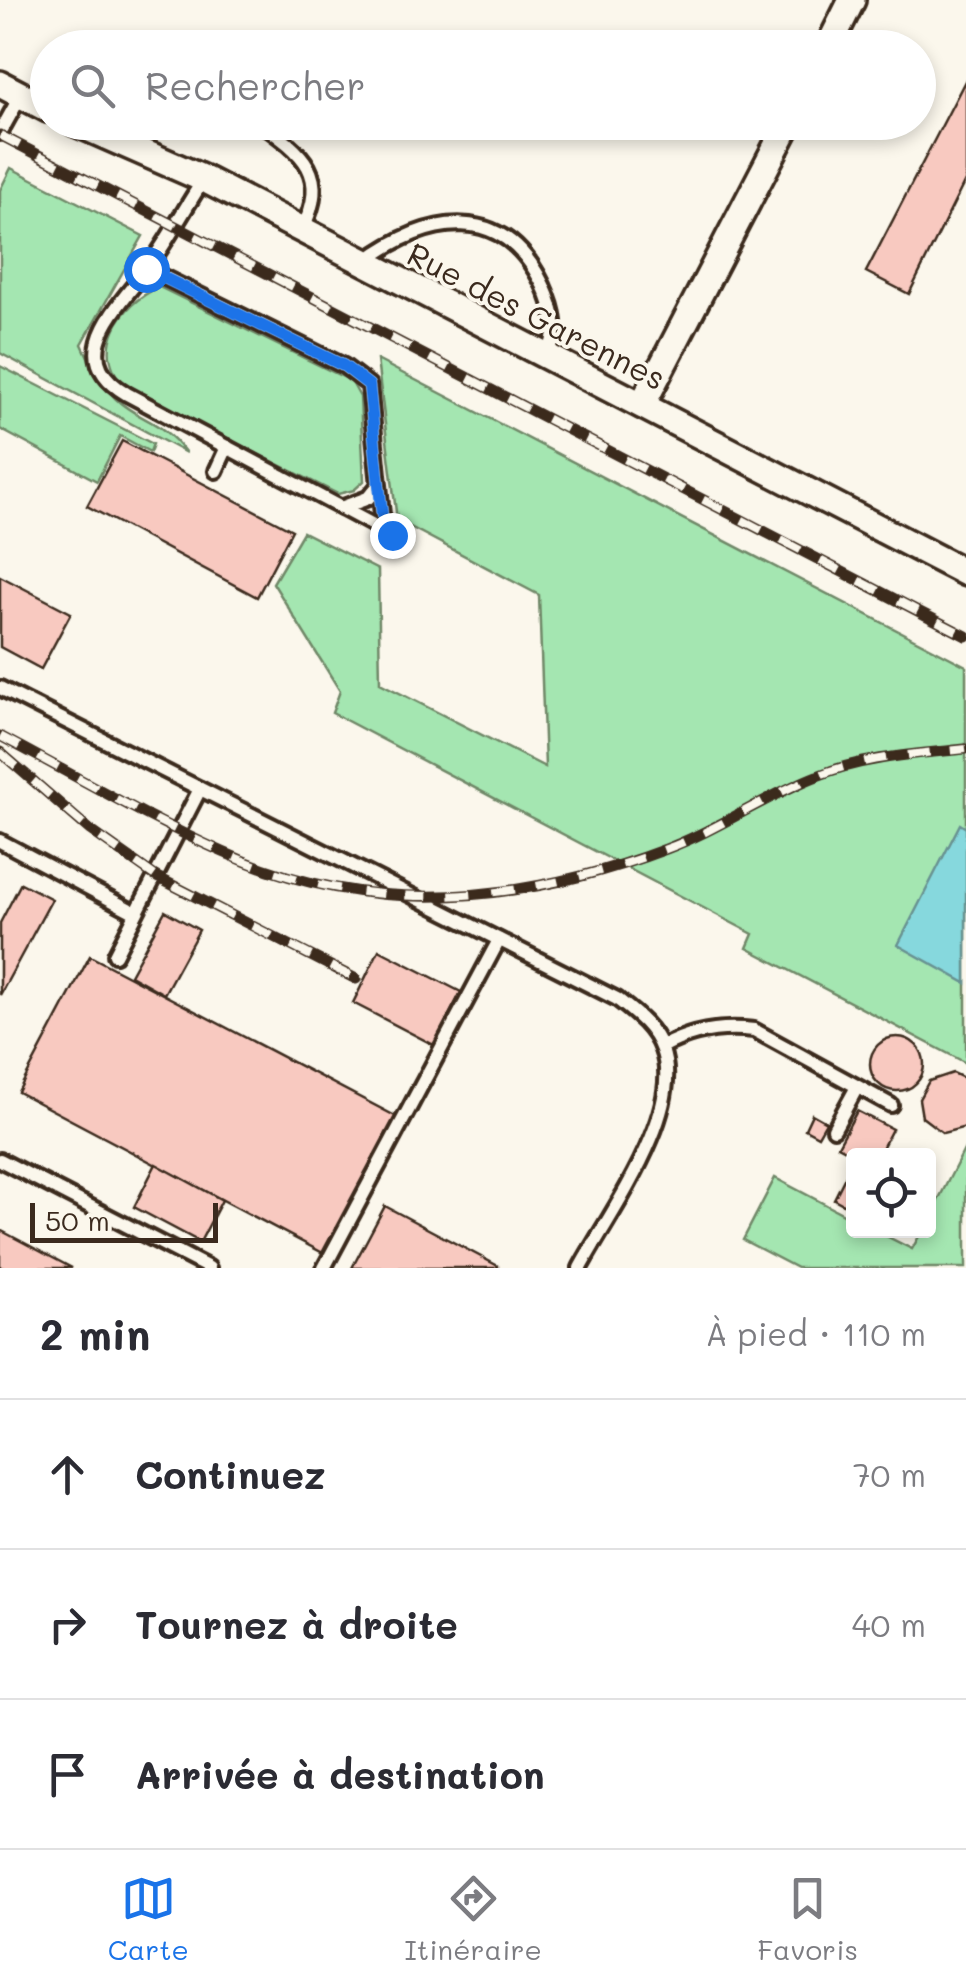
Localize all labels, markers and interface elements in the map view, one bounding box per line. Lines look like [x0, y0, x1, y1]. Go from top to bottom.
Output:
search box [30, 30, 936, 140]
icon: search [65, 58, 120, 113]
text: Rechercher [145, 60, 366, 110]
street label: Rue des Garennes [401, 232, 673, 398]
route start [124, 247, 170, 293]
route end [370, 513, 416, 559]
map controls [846, 1148, 936, 1238]
button: locate [846, 1148, 936, 1238]
scale bar [30, 1198, 218, 1242]
text: 50 m [45, 1202, 110, 1238]
text: 2 min [40, 1306, 150, 1361]
text: À pied · 110 m [705, 1312, 926, 1354]
icon: ahead [40, 1447, 95, 1502]
text: Continuez [135, 1449, 326, 1499]
text: 70 m [853, 1453, 926, 1495]
icon: right [40, 1597, 95, 1652]
text: Tournez à droite [135, 1599, 458, 1649]
text: 40 m [852, 1603, 926, 1645]
icon: arrive [40, 1747, 95, 1802]
text: Arrivée à destination [135, 1749, 545, 1799]
tab: Carte [108, 1871, 189, 1967]
tab: Itinéraire [404, 1871, 542, 1967]
tab: Favoris [757, 1871, 858, 1967]

